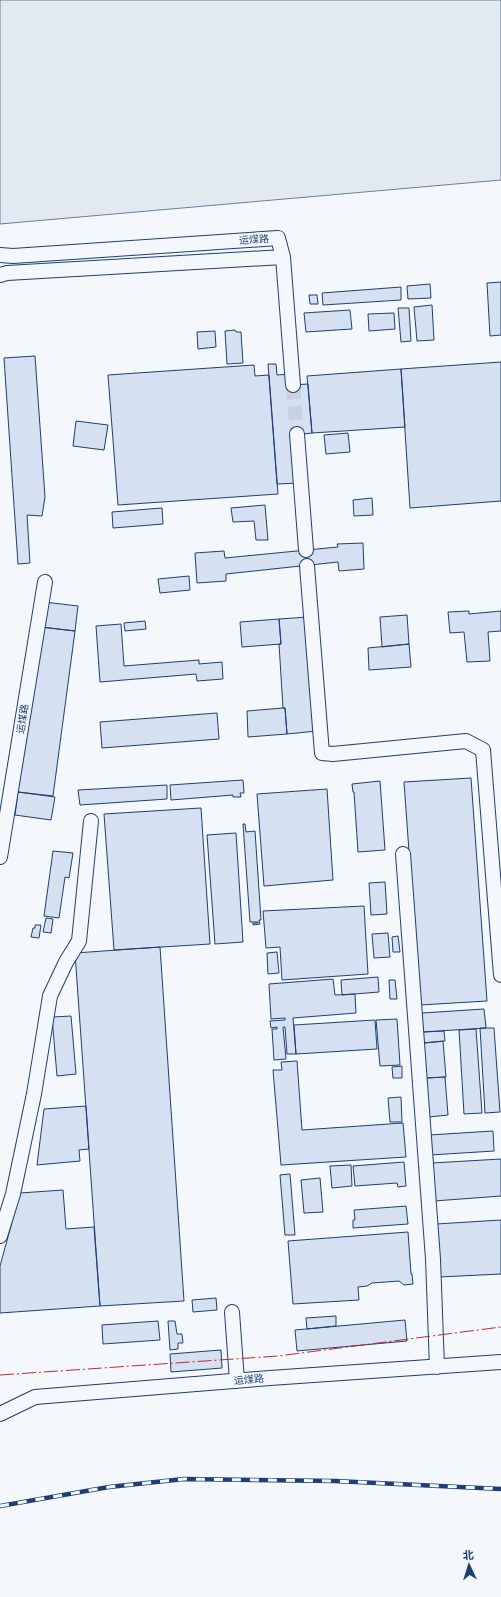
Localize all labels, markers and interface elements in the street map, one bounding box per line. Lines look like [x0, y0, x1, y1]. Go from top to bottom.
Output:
street label: 运煤路 [239, 233, 269, 247]
street label: 运煤路 [15, 703, 31, 735]
street label: 运煤路 [234, 1373, 264, 1387]
north arrow [449, 1545, 489, 1585]
text: 北 [462, 1549, 474, 1562]

